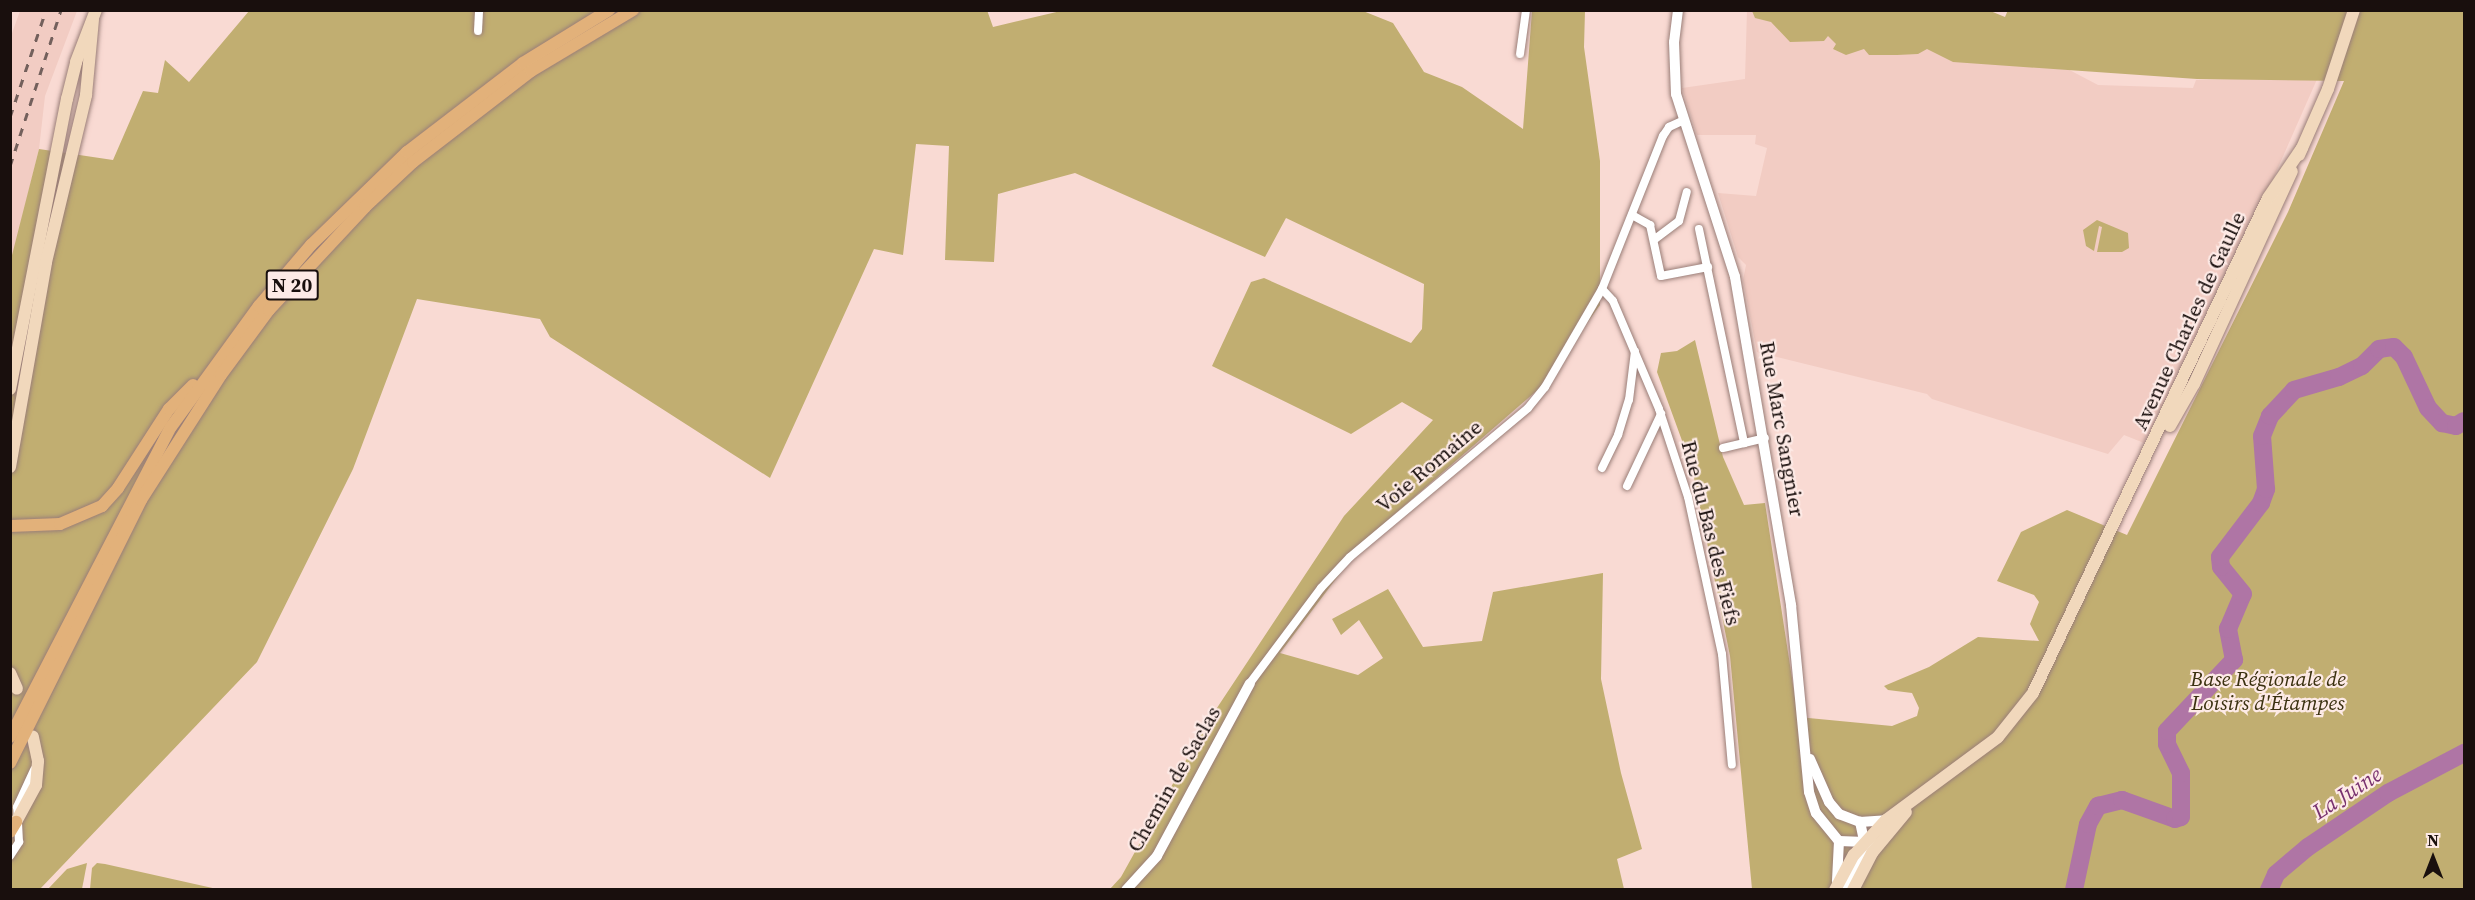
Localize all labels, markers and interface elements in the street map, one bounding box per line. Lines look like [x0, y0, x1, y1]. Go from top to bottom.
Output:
street label: Avenue Charles de Gaulle [2127, 208, 2251, 434]
road number: N 20 [265, 268, 319, 302]
street label: Rue Marc Sangnier [1754, 339, 1810, 519]
street label: Voie Romaine [1371, 414, 1487, 518]
street label: Rue du Bas des Fiefs [1676, 438, 1746, 628]
park label: Base Régionale de Loisirs d'Étampes [2190, 666, 2346, 716]
street label: Chemin de Saclas [1122, 702, 1226, 856]
water label: La Juine [2308, 761, 2386, 825]
north arrow [2403, 828, 2463, 888]
text: N [2427, 829, 2439, 851]

